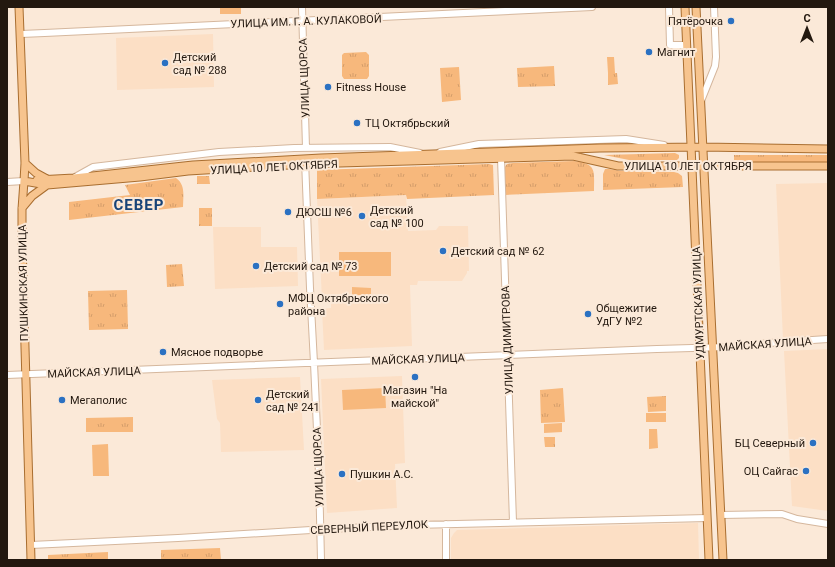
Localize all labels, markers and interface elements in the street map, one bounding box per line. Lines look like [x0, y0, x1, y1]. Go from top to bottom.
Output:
north arrow [787, 8, 827, 48]
street label: УЛИЦА ИМ. Г. А. КУЛАКОВОЙ [230, 12, 382, 31]
text: С [803, 12, 811, 25]
place label: Пятёрочка [668, 15, 723, 28]
marker: Пятёрочка [726, 16, 736, 26]
street label: УЛИЦА ЩОРСА [297, 37, 312, 118]
place label: Магнит [657, 46, 696, 59]
marker: Магнит [644, 47, 654, 57]
place label: Детский сад № 288 [173, 51, 227, 77]
marker: Детский сад № 288 [160, 58, 170, 68]
place label: Fitness House [336, 81, 406, 94]
marker: Fitness House [323, 82, 333, 92]
place label: ТЦ Октябрьский [365, 117, 450, 130]
marker: ТЦ Октябрьский [352, 118, 362, 128]
street label: УЛИЦА 10 ЛЕТ ОКТЯБРЯ [210, 158, 338, 177]
street label: УЛИЦА 10 ЛЕТ ОКТЯБРЯ [624, 160, 752, 173]
district label: СЕВЕР [114, 196, 164, 214]
place label: Детский сад № 100 [370, 204, 424, 230]
place label: ДЮСШ №6 [296, 206, 352, 219]
marker: ДЮСШ №6 [283, 207, 293, 217]
marker: Детский сад № 100 [357, 211, 367, 221]
street label: ПУШКИНСКАЯ УЛИЦА [16, 224, 31, 341]
place label: Детский сад № 62 [451, 245, 545, 258]
street label: УДМУРТСКАЯ УЛИЦА [690, 245, 707, 360]
marker: Детский сад № 62 [438, 246, 448, 256]
place label: Детский сад № 73 [264, 260, 358, 273]
marker: Детский сад № 73 [251, 261, 261, 271]
street label: УЛИЦА ДИМИТРОВА [499, 285, 516, 395]
place label: МФЦ Октябрьского района [288, 292, 389, 318]
marker: МФЦ Октябрьского района [275, 299, 285, 309]
place label: Общежитие УдГУ №2 [596, 302, 657, 328]
marker: Общежитие УдГУ №2 [583, 309, 593, 319]
street label: МАЙСКАЯ УЛИЦА [718, 335, 813, 354]
place label: Мясное подворье [171, 346, 263, 359]
marker: Мясное подворье [158, 347, 168, 357]
street label: МАЙСКАЯ УЛИЦА [371, 351, 466, 368]
street label: МАЙСКАЯ УЛИЦА [47, 364, 142, 381]
marker: Магазин "На майской" [410, 372, 420, 382]
place label: Магазин "На майской" [383, 384, 447, 410]
place label: Детский сад № 241 [266, 388, 320, 414]
place label: Мегаполис [70, 394, 127, 407]
marker: Мегаполис [57, 395, 67, 405]
marker: Детский сад № 241 [253, 395, 263, 405]
street label: УЛИЦА ЩОРСА [311, 426, 326, 507]
place label: БЦ Северный [735, 437, 805, 450]
marker: БЦ Северный [808, 438, 818, 448]
place label: ОЦ Сайгас [744, 465, 798, 478]
marker: ОЦ Сайгас [801, 466, 811, 476]
place label: Пушкин А.С. [350, 468, 414, 481]
marker: Пушкин А.С. [337, 469, 347, 479]
street label: СЕВЕРНЫЙ ПЕРЕУЛОК [310, 518, 429, 537]

